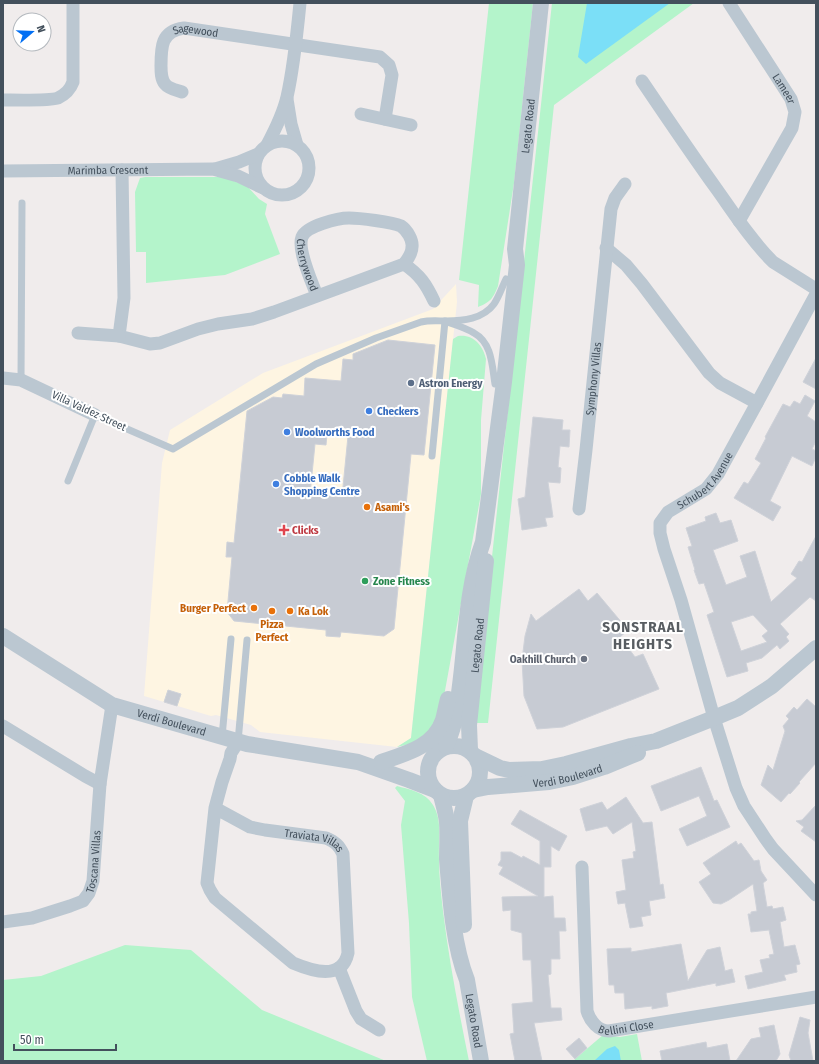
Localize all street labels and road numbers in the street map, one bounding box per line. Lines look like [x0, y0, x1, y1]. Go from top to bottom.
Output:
street label: Sagewood [171, 21, 219, 40]
street label: Lameer [770, 71, 799, 105]
street label: Legato Road [519, 98, 537, 154]
street label: Marimba Crescent [68, 163, 149, 177]
street label: Cherrywood [294, 238, 321, 293]
street label: Symphony Villas [583, 341, 604, 416]
street label: Villa Valdez Street [50, 388, 129, 434]
street label: Schubert Avenue [675, 450, 735, 512]
street label: Legato Road [468, 617, 487, 674]
street label: Verdi Boulevard [136, 706, 207, 738]
street label: Verdi Boulevard [533, 761, 604, 790]
street label: Traviata Villas [284, 826, 347, 854]
street label: Toscana Villas [83, 830, 103, 895]
street label: Legato Road [463, 992, 485, 1049]
street label: Bellini Close [596, 1017, 654, 1038]

